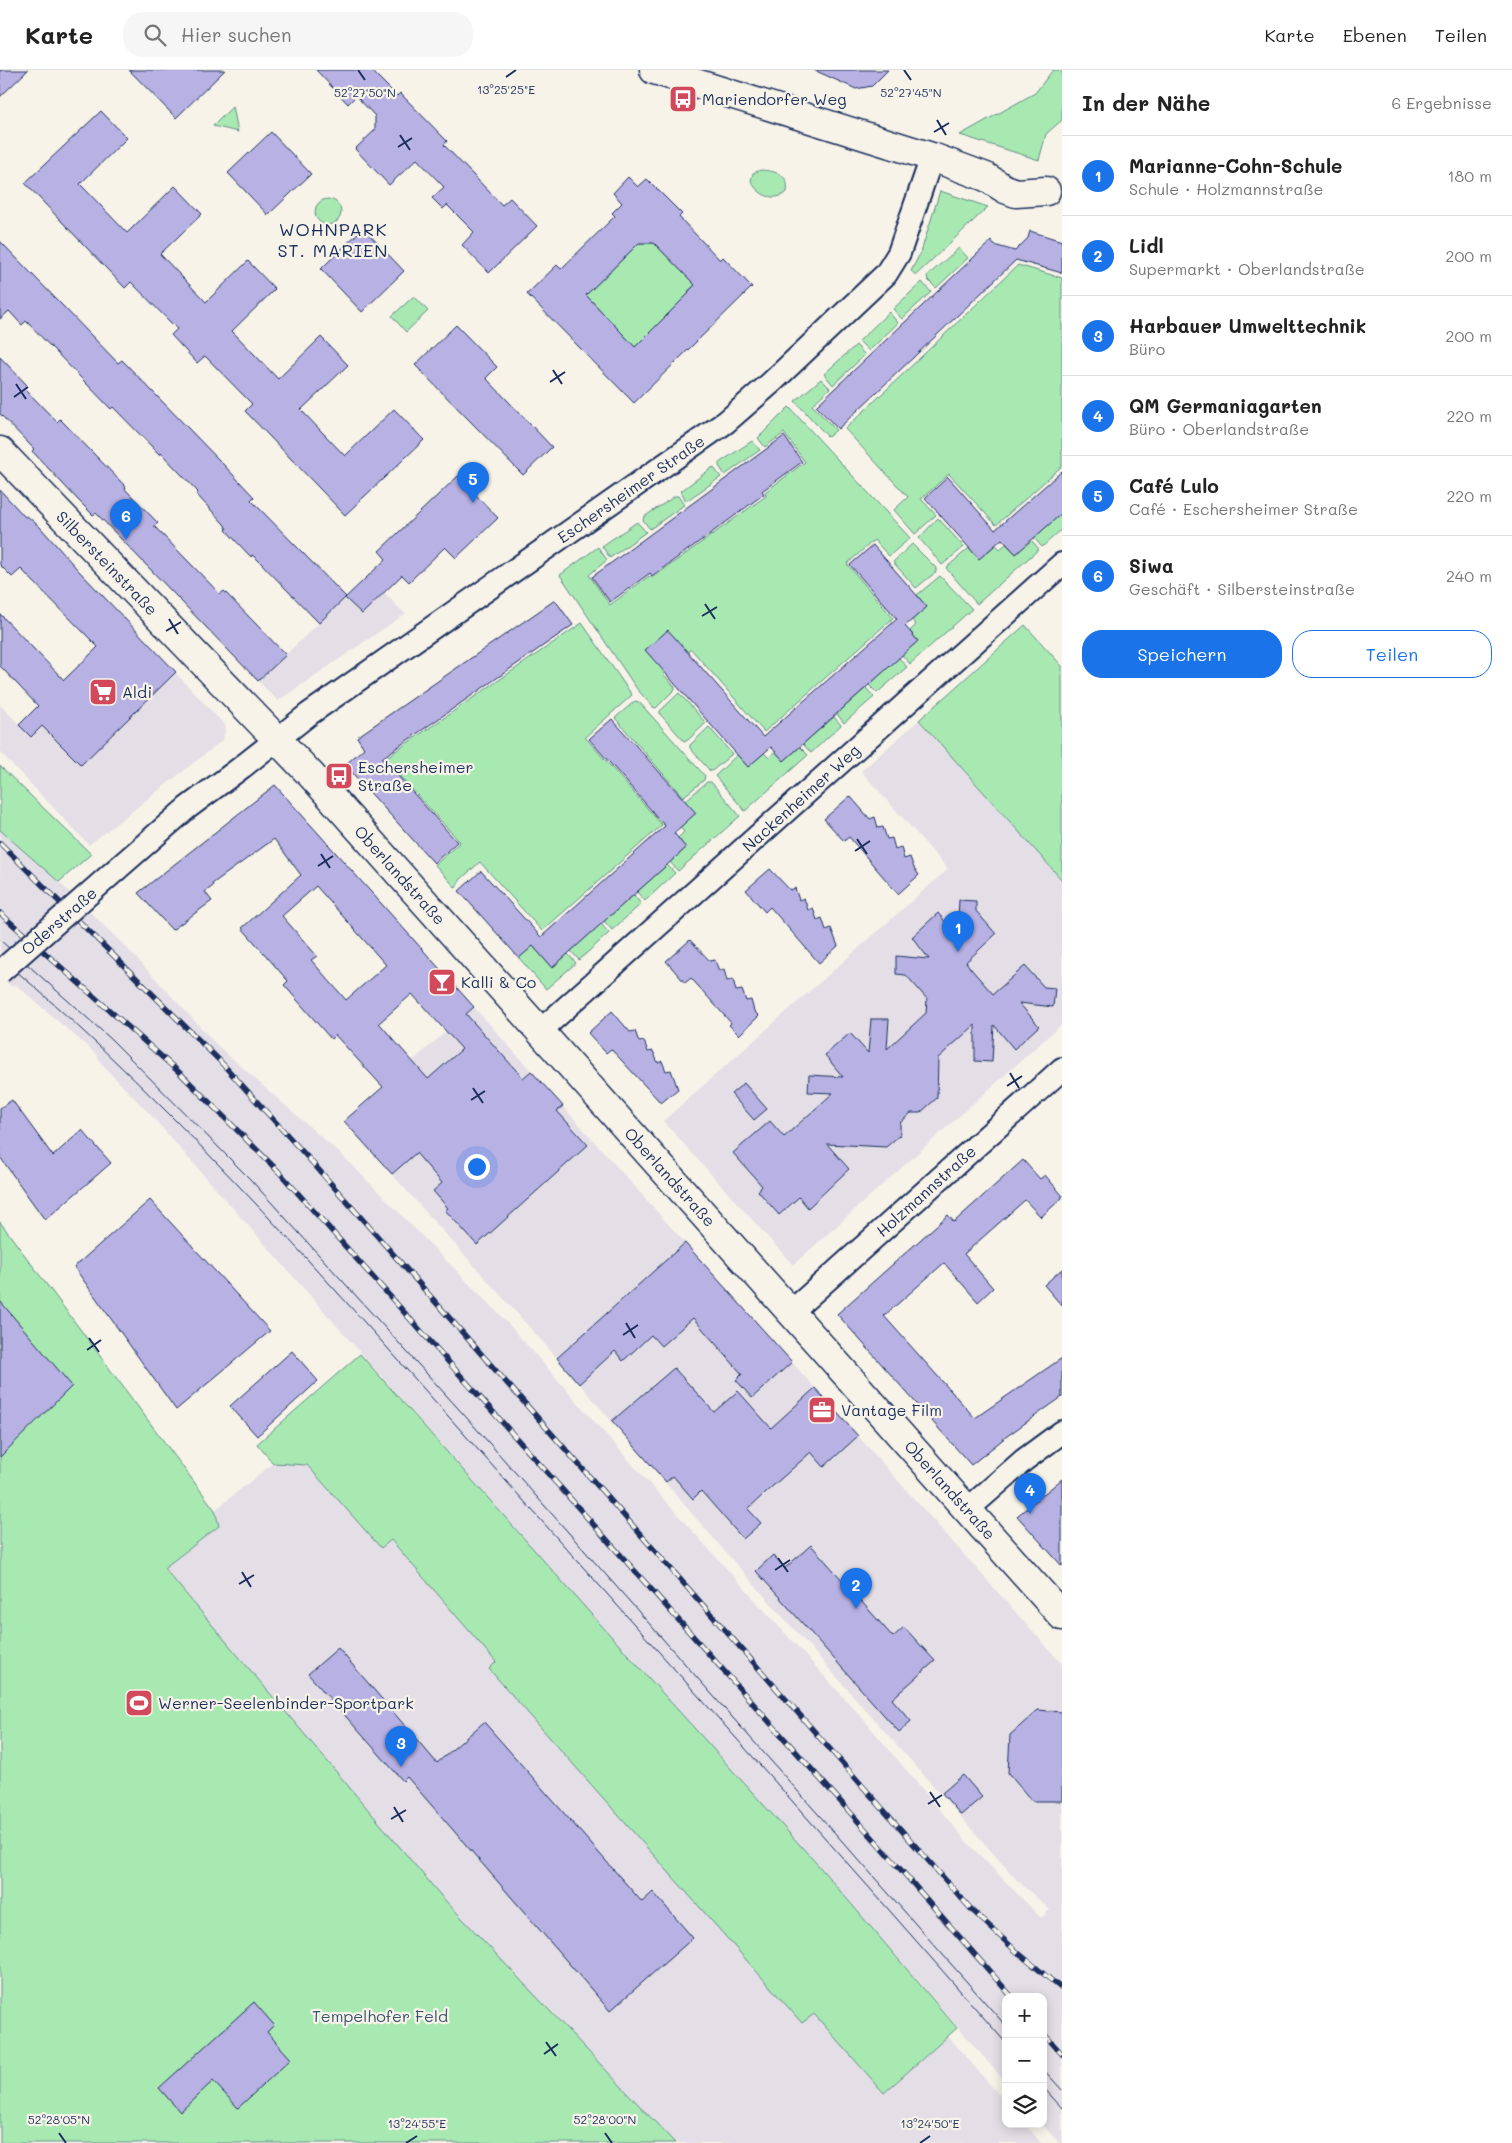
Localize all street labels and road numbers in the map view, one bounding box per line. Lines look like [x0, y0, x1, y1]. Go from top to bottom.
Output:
street label: Eschersheimer Straße [553, 430, 708, 547]
street label: Silbersteinstraße [52, 506, 163, 619]
street label: Nackenheimer Weg [737, 739, 864, 856]
street label: Oberlandstraße [350, 821, 451, 929]
street label: Oderstraße [16, 882, 101, 959]
street label: Oberlandstraße [620, 1123, 721, 1231]
street label: Holzmannstraße [871, 1140, 980, 1241]
street label: Oberlandstraße [900, 1436, 1001, 1544]

